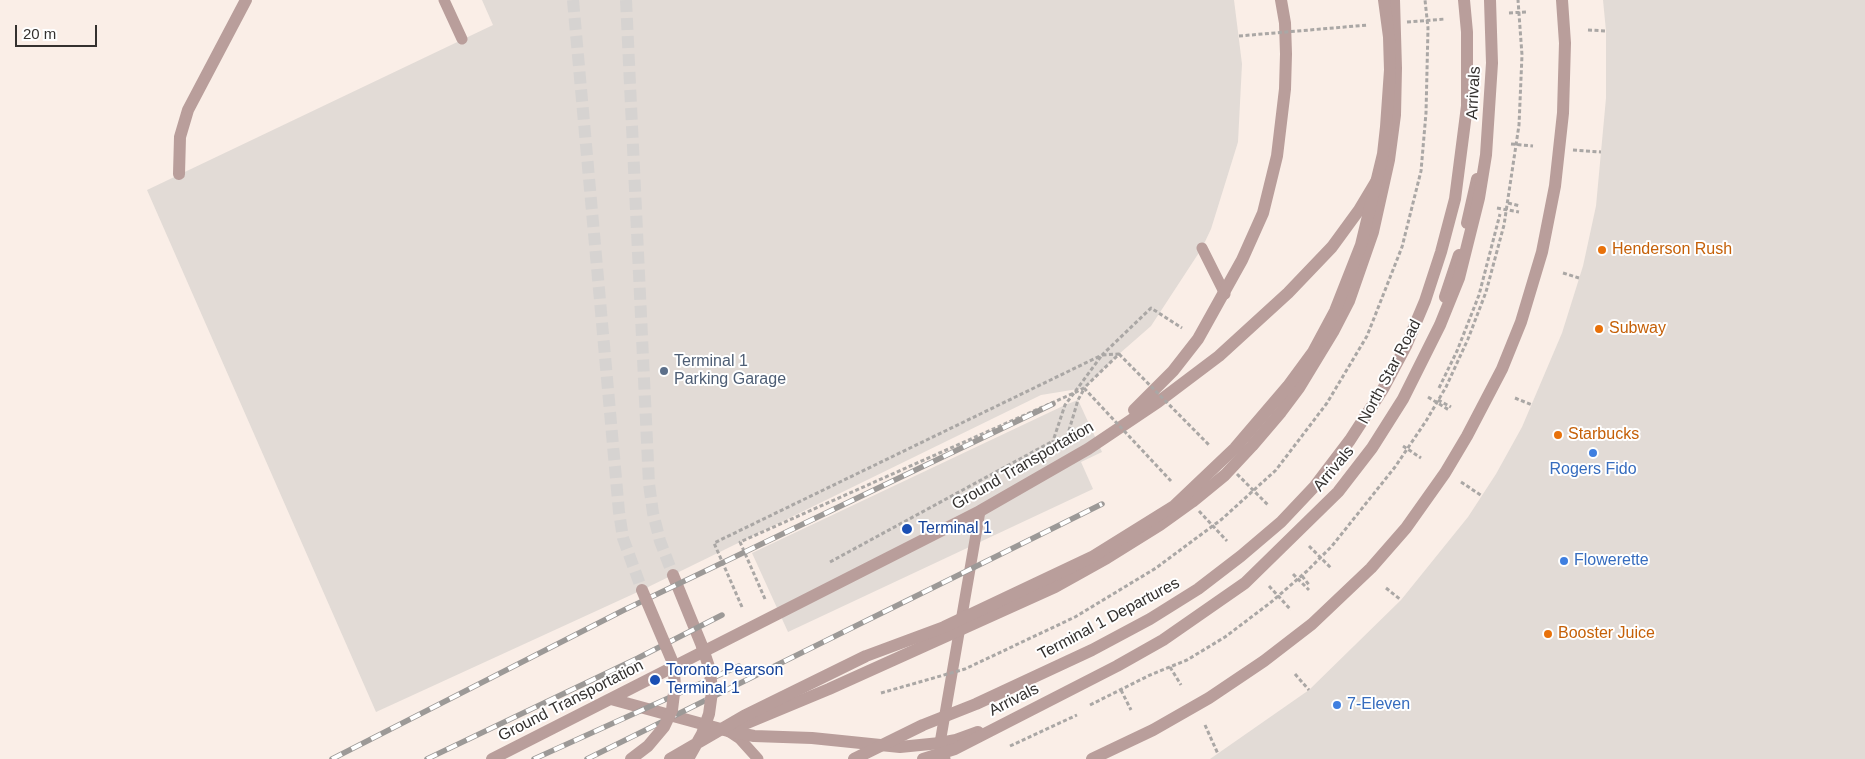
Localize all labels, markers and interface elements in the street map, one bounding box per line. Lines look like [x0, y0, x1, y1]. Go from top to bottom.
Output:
scale bar [18, 15, 100, 47]
text: 20 m [23, 25, 56, 42]
street label: Arrivals [1463, 66, 1485, 120]
place label: Henderson Rush [1612, 240, 1732, 260]
marker: Henderson Rush [1596, 244, 1608, 256]
street label: North Star Road [1354, 316, 1426, 428]
place label: Subway [1609, 319, 1666, 339]
marker: Subway [1593, 323, 1605, 335]
place label: Terminal 1 Parking Garage [674, 352, 786, 390]
marker: Terminal 1 Parking Garage [658, 365, 670, 377]
street label: Ground Transportation [949, 418, 1097, 514]
place label: Starbucks [1568, 425, 1639, 445]
marker: Starbucks [1552, 429, 1564, 441]
street label: Arrivals [1310, 442, 1358, 496]
marker: Rogers Fido [1587, 447, 1599, 459]
place label: Rogers Fido [1549, 460, 1637, 480]
place label: Terminal 1 [918, 519, 992, 539]
marker: Terminal 1 [900, 522, 914, 536]
place label: Flowerette [1574, 551, 1649, 571]
marker: Flowerette [1558, 555, 1570, 567]
street label: Terminal 1 Departures [1035, 574, 1183, 664]
place label: Booster Juice [1558, 624, 1655, 644]
marker: Booster Juice [1542, 628, 1554, 640]
street label: Ground Transportation [495, 656, 647, 746]
place label: Toronto Pearson Terminal 1 [666, 661, 783, 699]
marker: Toronto Pearson Terminal 1 [648, 673, 662, 687]
street label: Arrivals [986, 679, 1042, 721]
place label: 7-Eleven [1347, 695, 1410, 715]
marker: 7-Eleven [1331, 699, 1343, 711]

